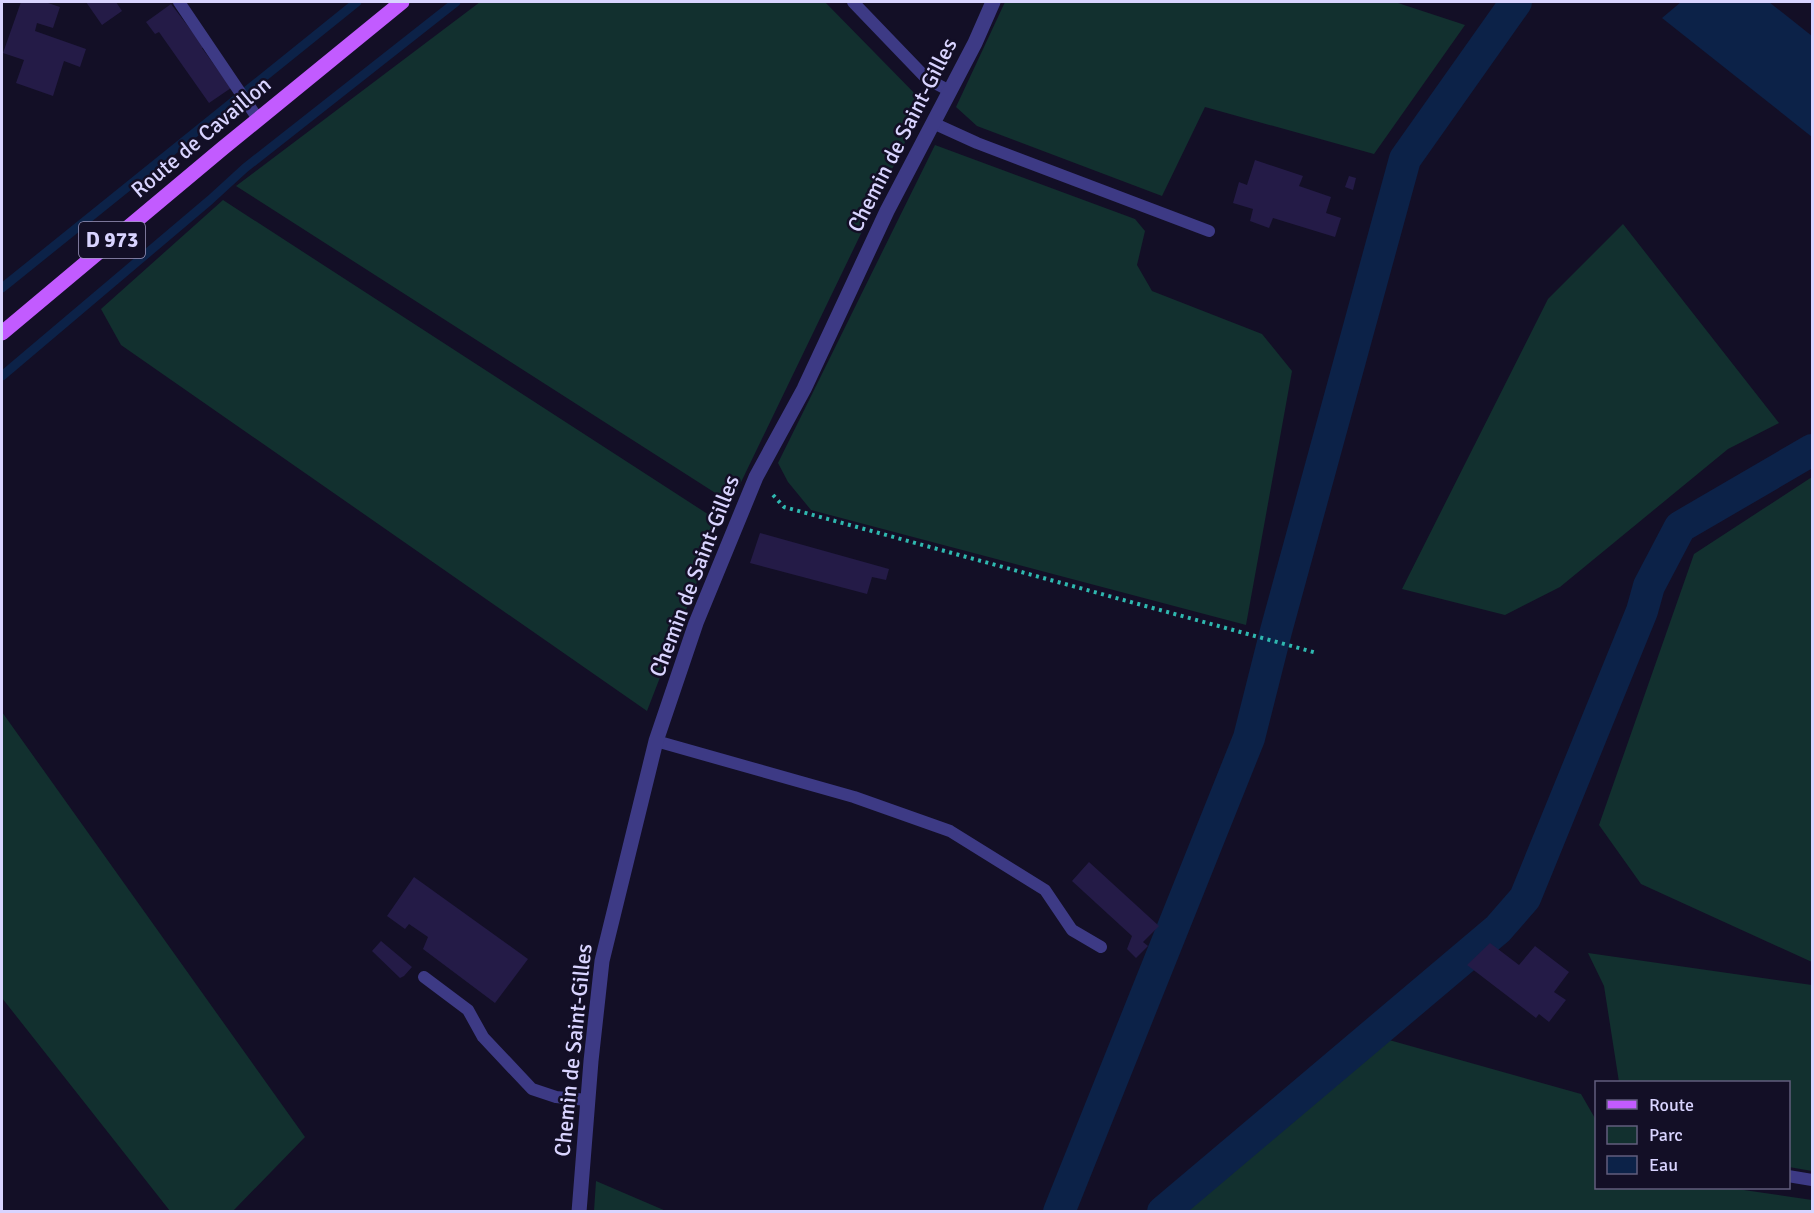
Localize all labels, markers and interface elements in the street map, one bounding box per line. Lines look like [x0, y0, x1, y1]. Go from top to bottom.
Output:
street label: Chemin de Saint-Gilles [841, 33, 963, 237]
street label: Route de Cavaillon [126, 71, 276, 203]
road number: D 973 [79, 222, 145, 258]
street label: Chemin de Saint-Gilles [643, 471, 745, 681]
street label: Chemin de Saint-Gilles [548, 942, 598, 1158]
legend [1595, 1081, 1790, 1189]
text: Route [1649, 1094, 1694, 1116]
text: Parc [1649, 1124, 1683, 1146]
text: Eau [1649, 1154, 1678, 1176]

